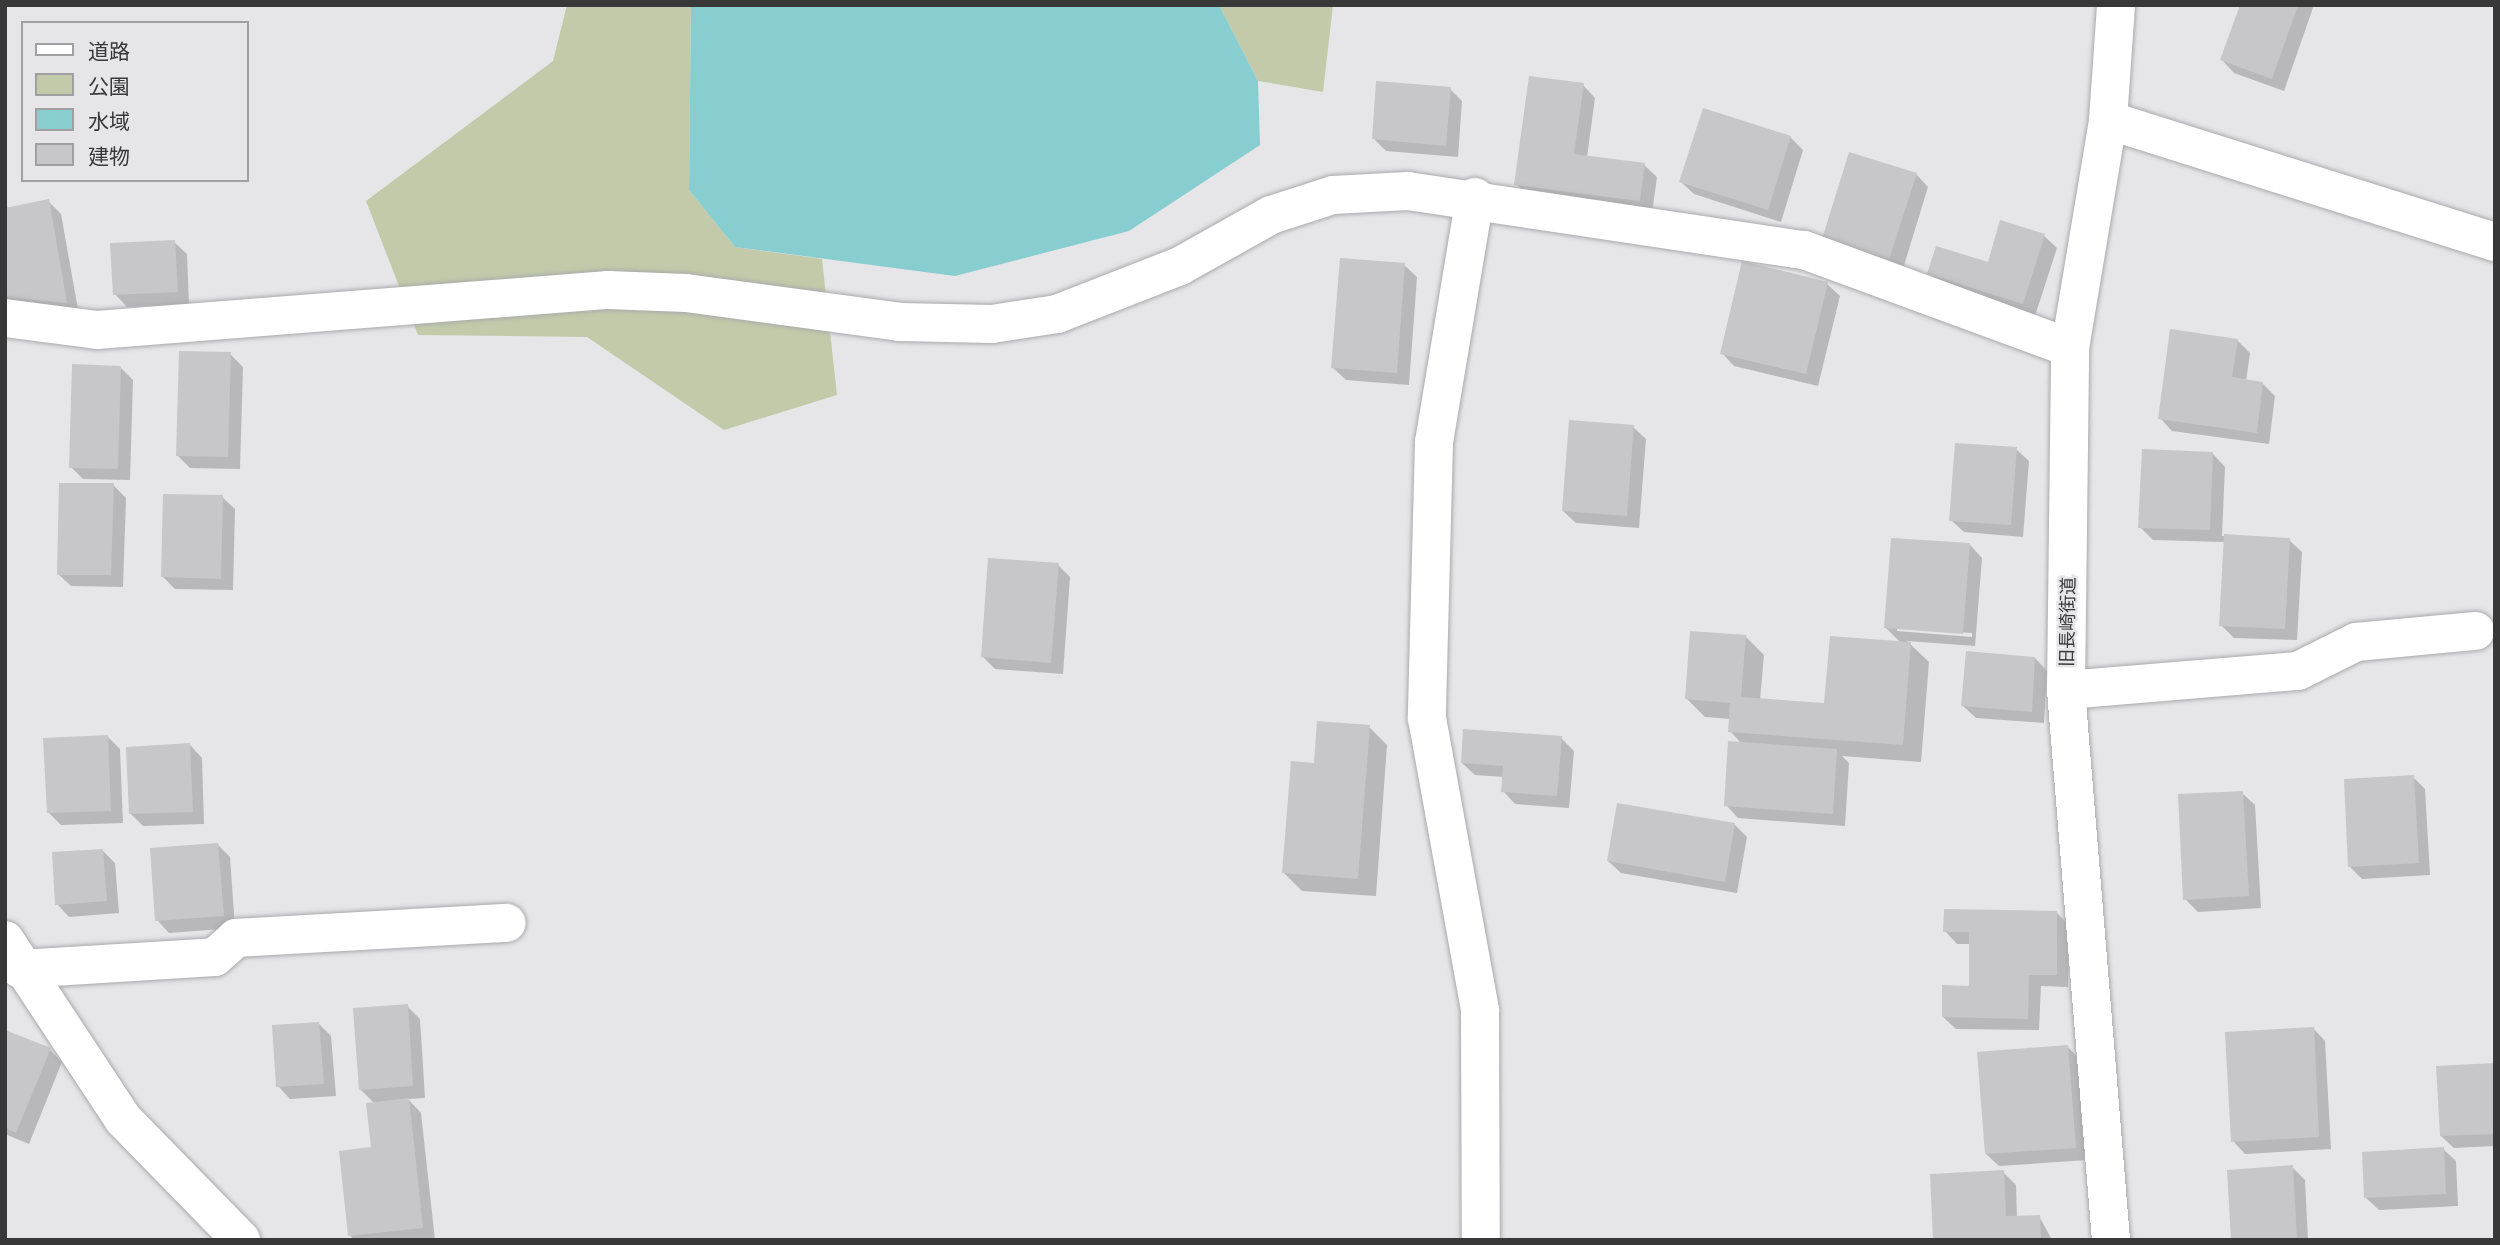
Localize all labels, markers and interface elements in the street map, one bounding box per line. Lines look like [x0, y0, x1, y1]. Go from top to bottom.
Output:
legend [21, 21, 248, 182]
text: 道路 [88, 37, 130, 65]
text: 公園 [88, 72, 130, 100]
text: 水域 [88, 107, 130, 135]
text: 建物 [88, 142, 130, 170]
street label: 旧長崎街道 [2055, 577, 2079, 667]

